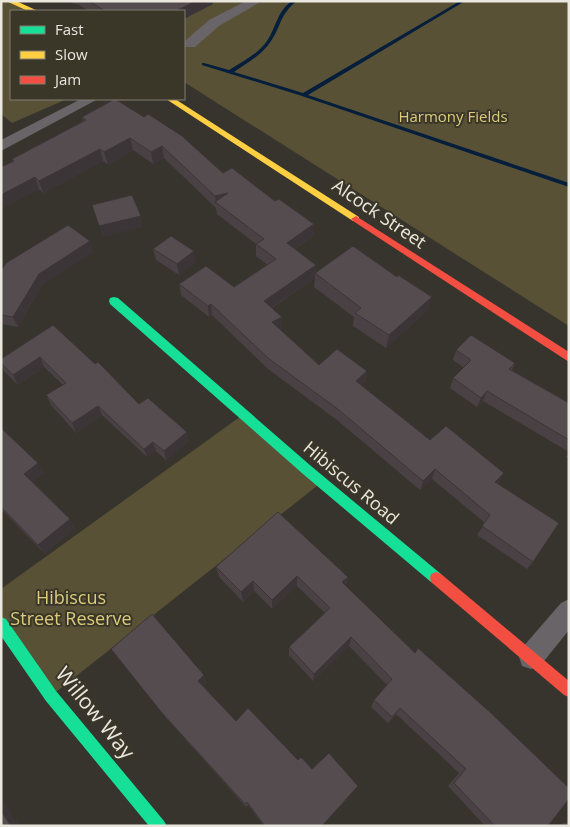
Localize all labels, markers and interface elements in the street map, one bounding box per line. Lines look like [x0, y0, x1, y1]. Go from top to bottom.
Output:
legend [10, 10, 185, 100]
text: Fast [55, 19, 84, 39]
text: Slow [55, 44, 88, 64]
text: Jam [53, 69, 81, 89]
park label: Harmony Fields [398, 106, 508, 126]
street label: Alcock Street [328, 173, 431, 253]
street label: Hibiscus Road [299, 435, 404, 529]
park label: Hibiscus Street Reserve [10, 585, 132, 630]
street label: Willow Way [50, 660, 142, 765]

